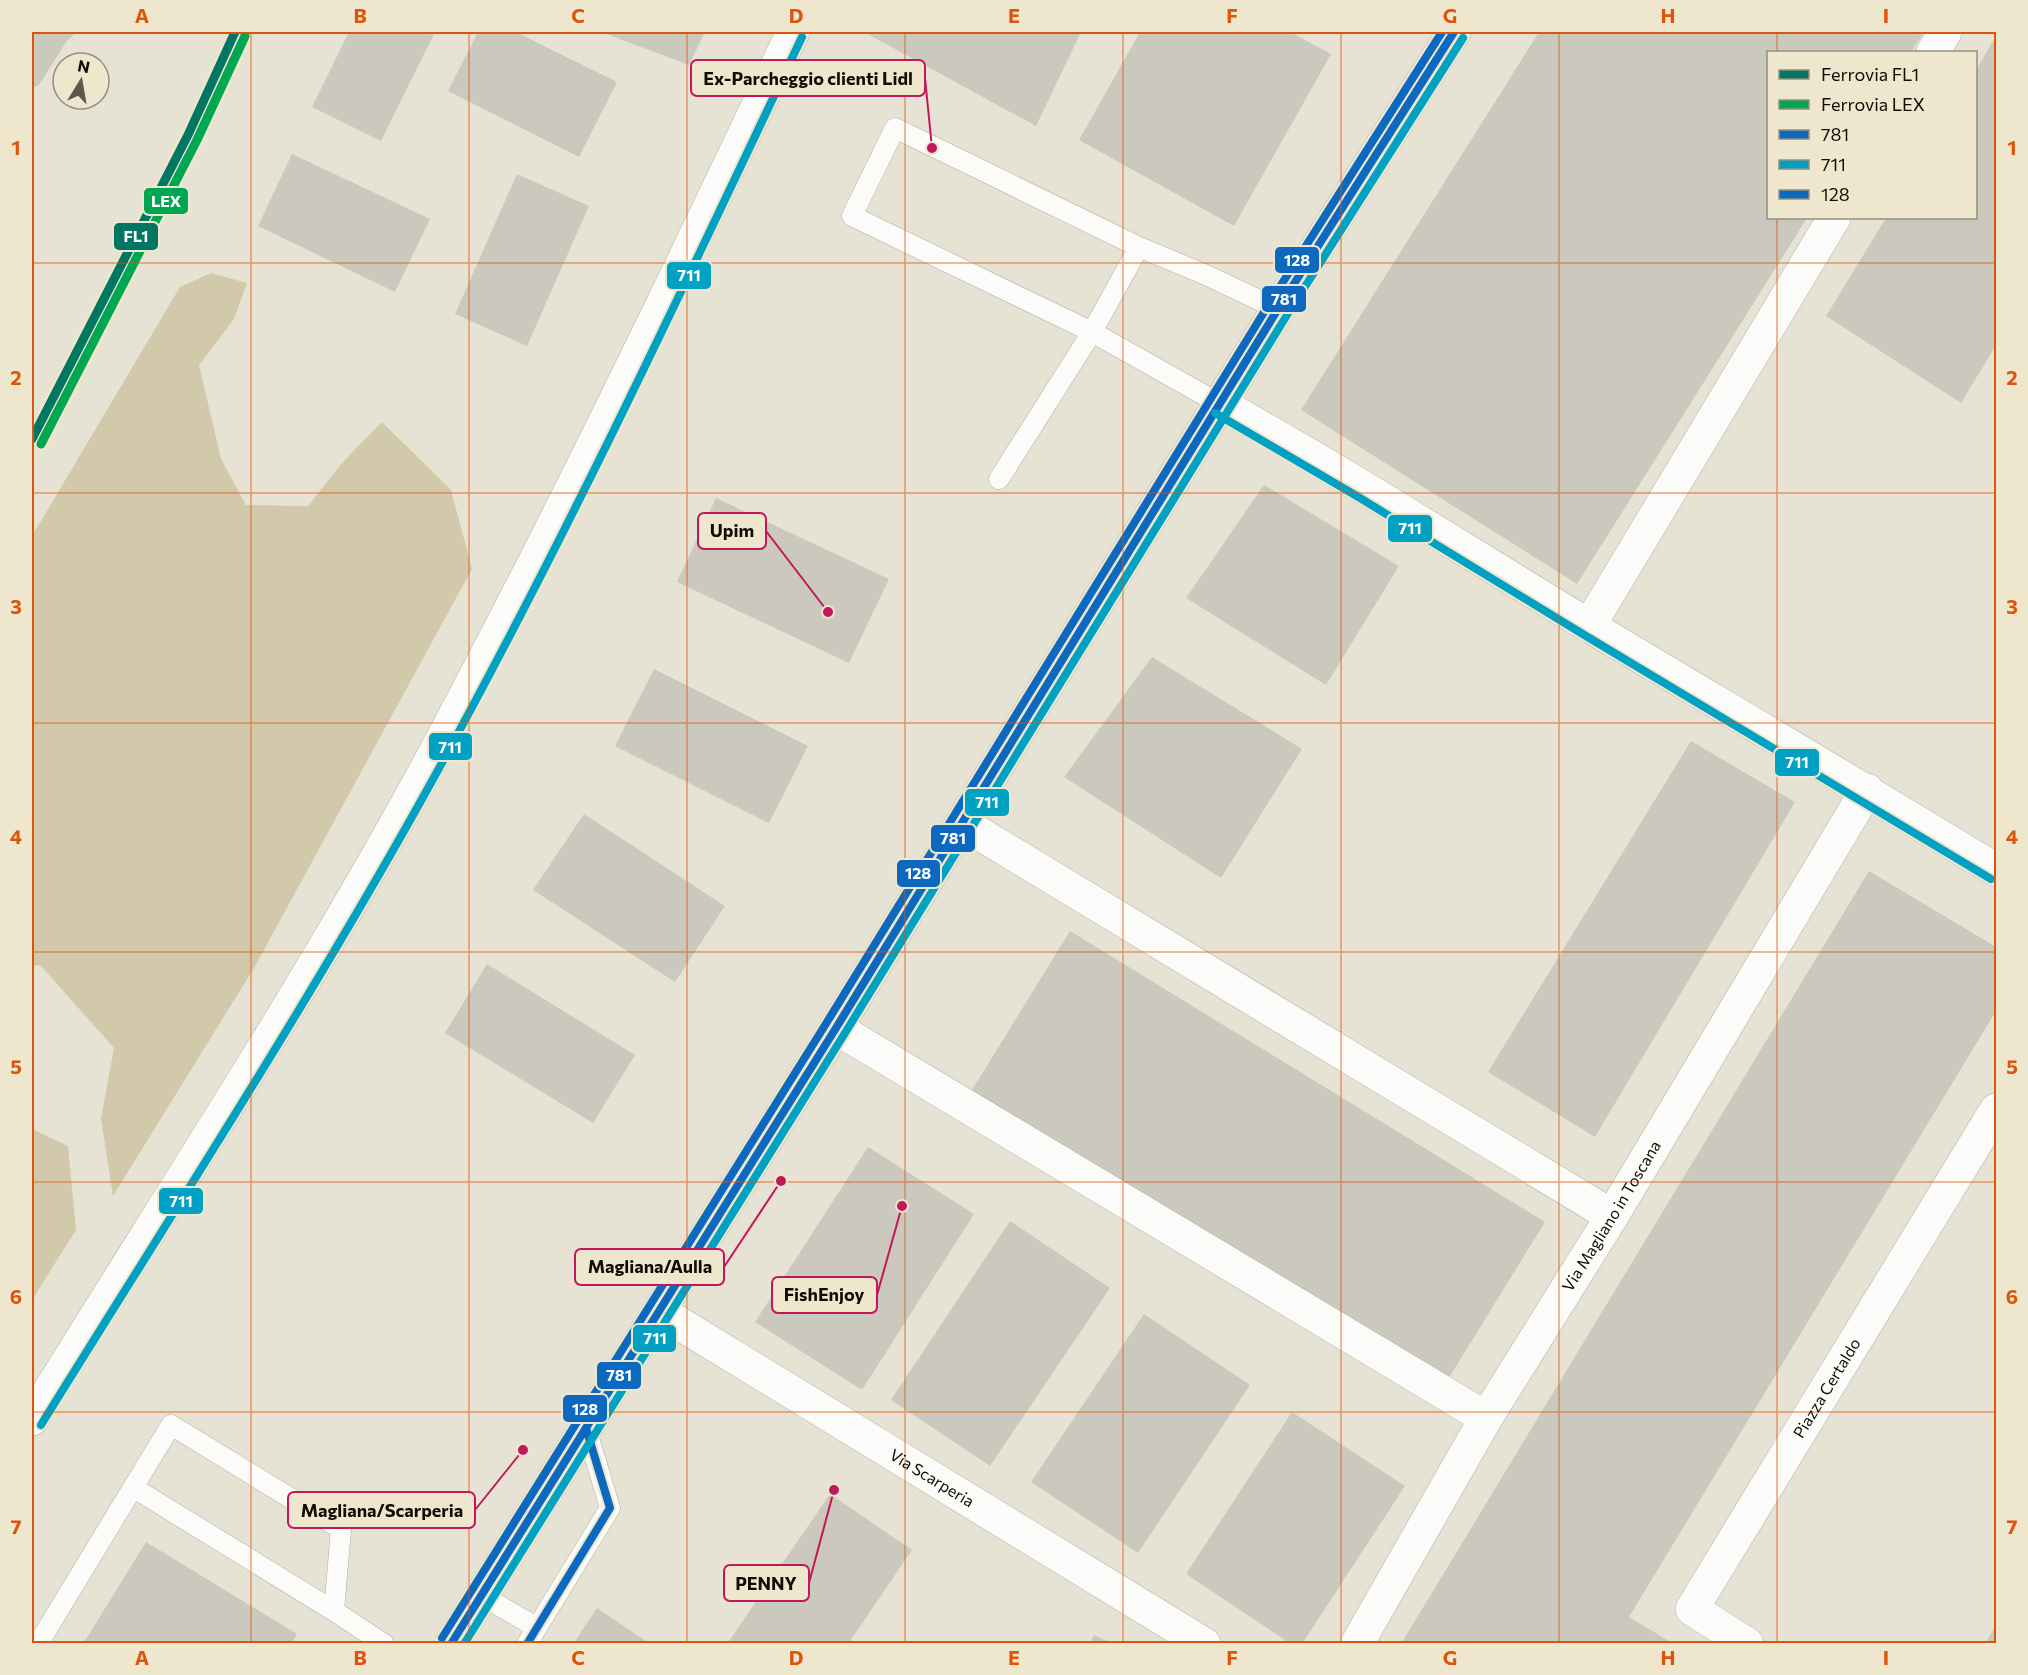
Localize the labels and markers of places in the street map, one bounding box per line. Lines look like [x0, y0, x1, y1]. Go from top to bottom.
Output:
callout: Ex-Parcheggio clienti Lidl [691, 60, 925, 96]
callout: Upim [698, 513, 766, 549]
callout: Magliana/Aulla [575, 1249, 724, 1285]
callout: FishEnjoy [772, 1277, 877, 1313]
callout: Magliana/Scarperia [288, 1492, 475, 1528]
callout: PENNY [724, 1565, 809, 1601]

